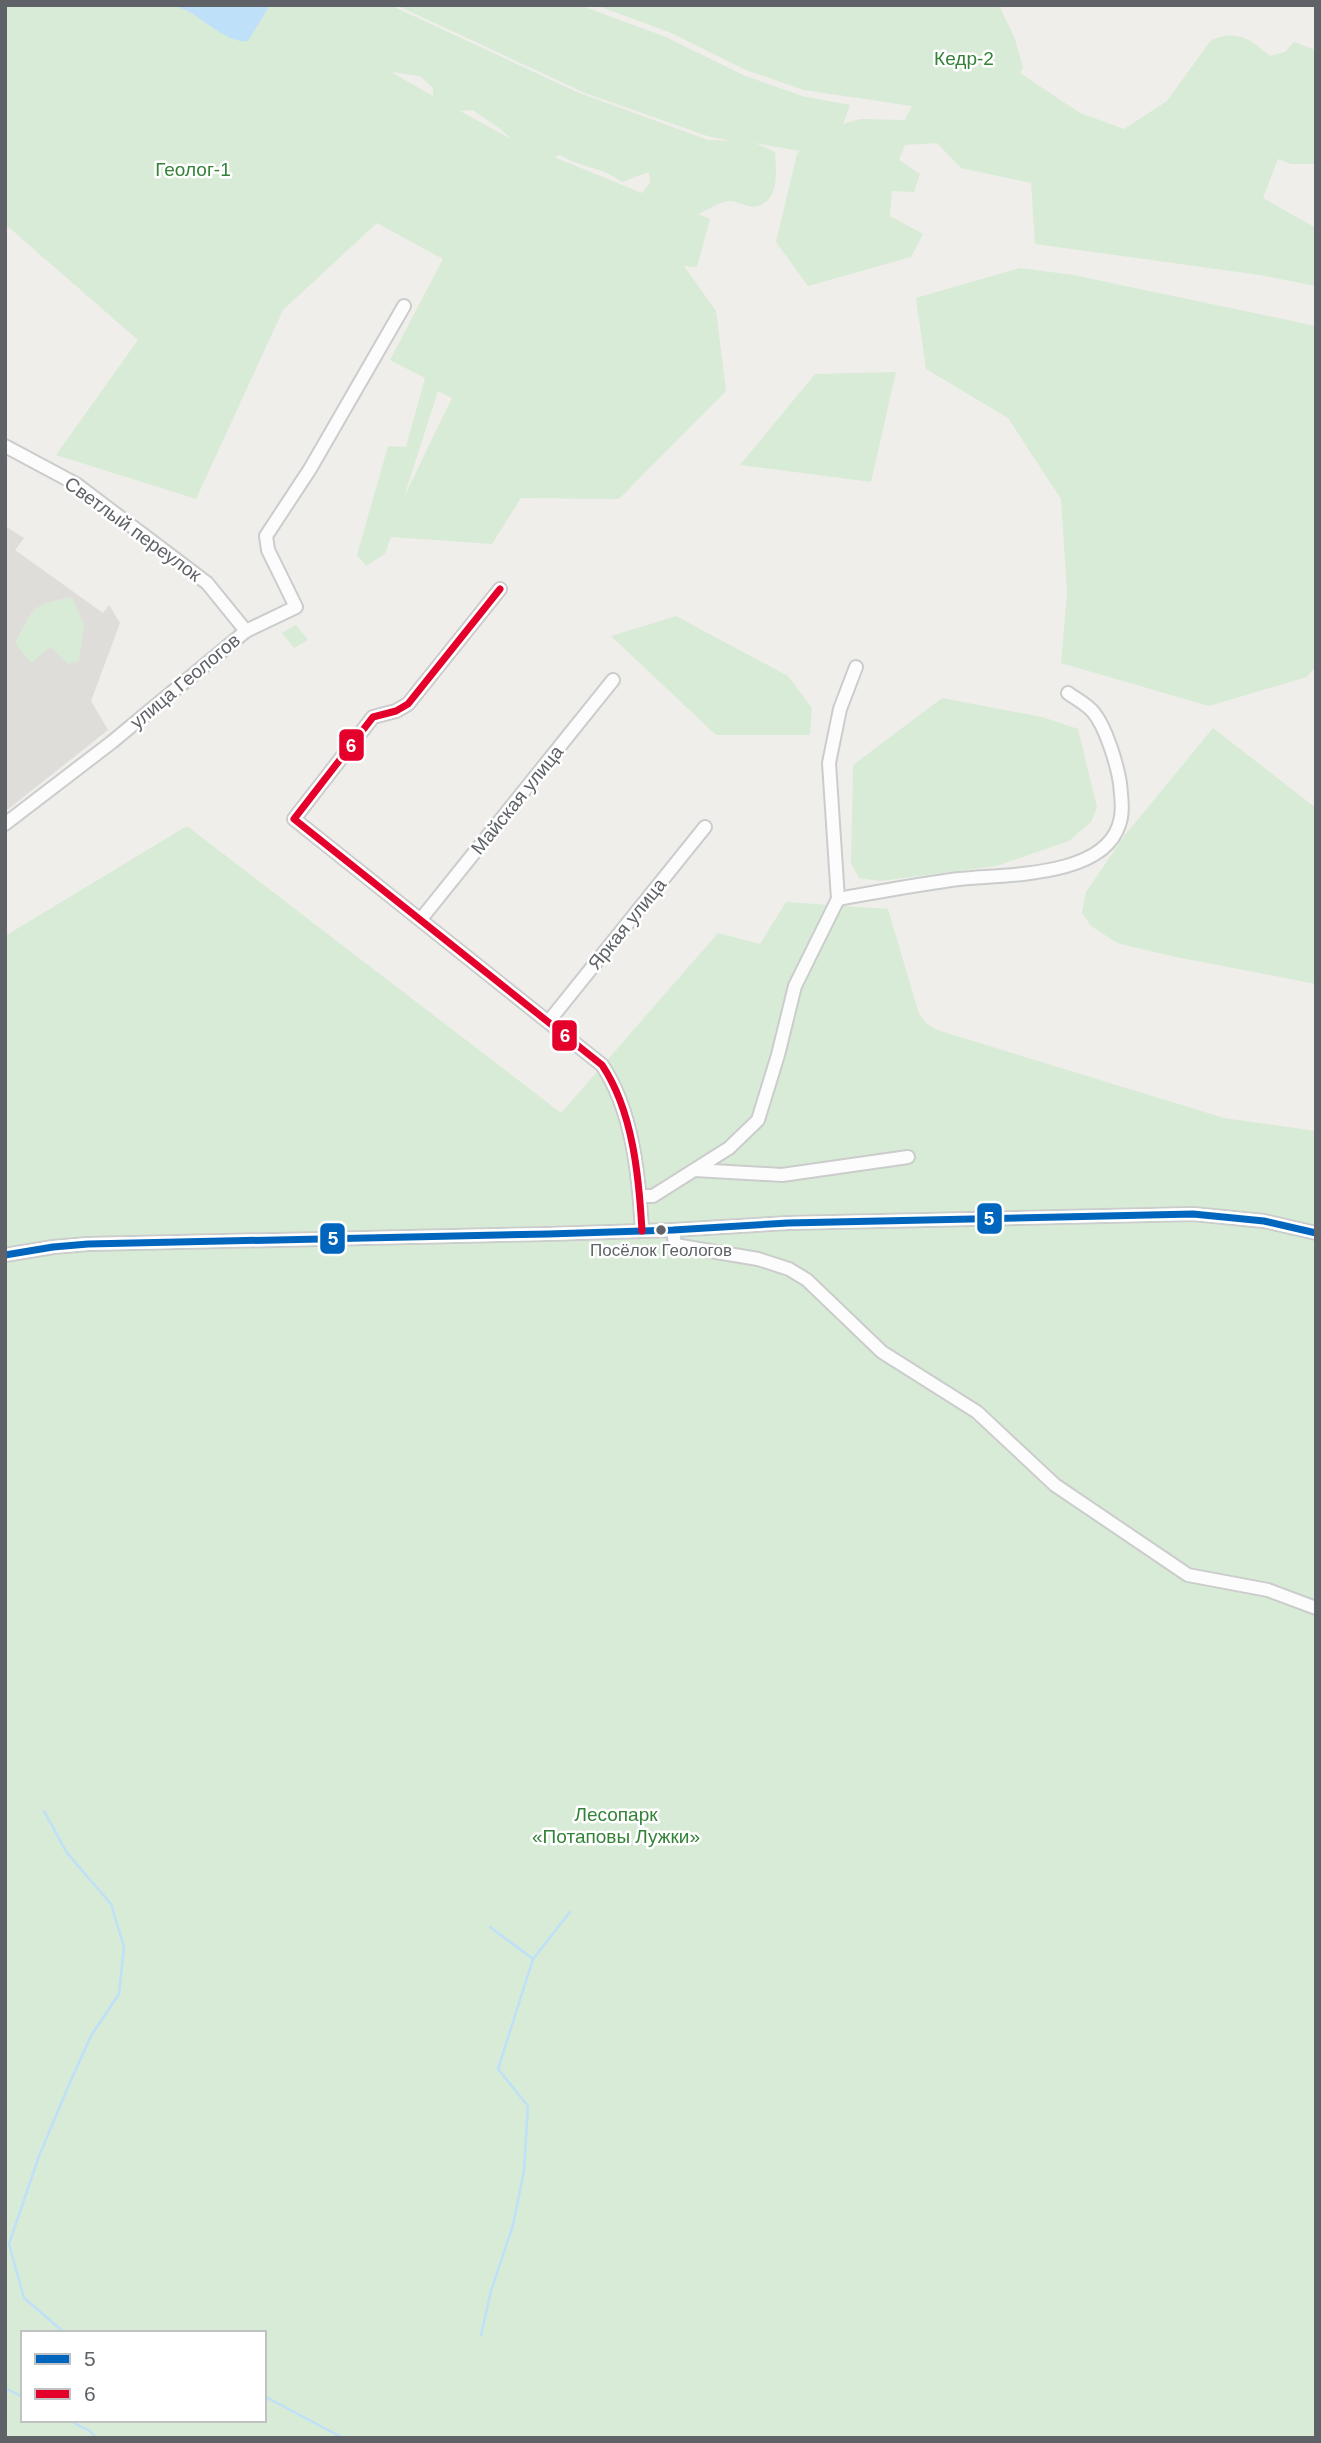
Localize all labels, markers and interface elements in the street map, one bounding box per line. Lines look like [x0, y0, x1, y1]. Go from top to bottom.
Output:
park label: Кедр-2 [934, 48, 994, 69]
park label: Геолог-1 [155, 159, 231, 180]
street label: Светлый переулок [61, 472, 206, 586]
street label: улица Геологов [126, 629, 244, 733]
line badge: 6 [338, 728, 365, 762]
text: 6 [346, 735, 356, 756]
street label: Майская улица [467, 741, 568, 859]
street label: Яркая улица [584, 874, 670, 974]
line badge: 6 [551, 1019, 578, 1052]
text: 6 [560, 1025, 570, 1046]
line badge: 5 [976, 1202, 1003, 1235]
text: 5 [984, 1208, 995, 1229]
line badge: 5 [319, 1222, 346, 1255]
marker: Посёлок Геологов [654, 1223, 668, 1237]
text: 5 [328, 1228, 339, 1249]
place label: Посёлок Геологов [590, 1241, 732, 1260]
park label: Лесопарк «Потаповы Лужки» [532, 1804, 700, 1847]
legend [21, 2331, 266, 2422]
text: 5 [84, 2347, 96, 2370]
text: 6 [84, 2382, 96, 2405]

